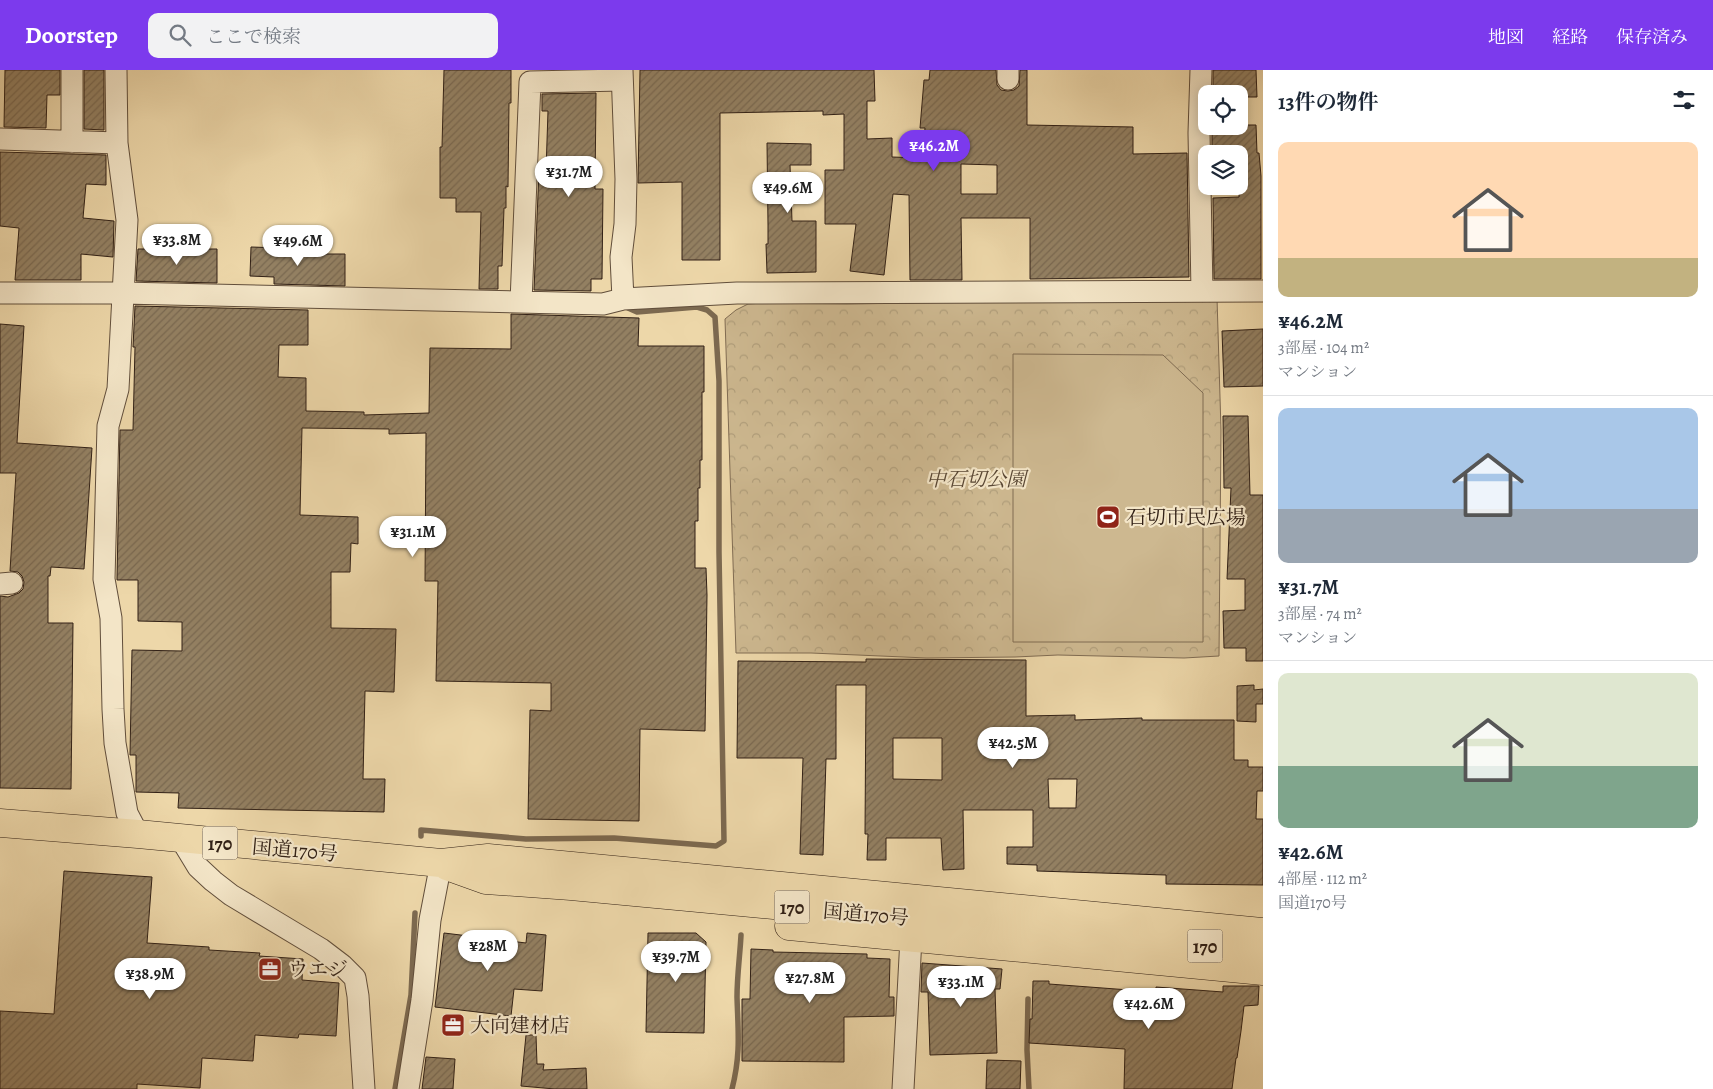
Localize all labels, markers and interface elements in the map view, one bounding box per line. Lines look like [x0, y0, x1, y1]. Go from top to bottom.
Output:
search box [148, 13, 498, 58]
text: Doorstep [25, 19, 118, 51]
icon: search [166, 21, 194, 49]
text: ここで検索 [206, 24, 301, 50]
text: 地図 [1488, 25, 1524, 49]
text: 経路 [1552, 25, 1588, 49]
text: 保存済み [1616, 25, 1688, 49]
map controls [1198, 85, 1248, 195]
button: locate [1198, 85, 1248, 135]
icon: filters [1670, 86, 1698, 114]
text: 13件の物件 [1278, 88, 1379, 116]
pin: ¥46.2M [893, 129, 975, 172]
text: ¥46.2M [909, 135, 959, 157]
button: layers [1198, 145, 1248, 195]
pin: ¥31.7M [528, 156, 610, 198]
text: ¥31.7M [546, 161, 592, 183]
pin: ¥49.6M [747, 172, 829, 214]
icon: home [1443, 175, 1533, 265]
text: ¥49.6M [763, 177, 813, 199]
pin: ¥33.8M [136, 224, 218, 266]
pin: ¥49.6M [257, 224, 339, 267]
text: ¥33.8M [153, 229, 201, 251]
text: ¥49.6M [273, 230, 323, 252]
text: ¥46.2M [1278, 307, 1343, 335]
text: 3部屋 · 104 m² [1278, 337, 1369, 359]
text: マンション [1278, 361, 1357, 383]
icon: home [1443, 440, 1533, 530]
park label: 中石切公園 [926, 466, 1029, 493]
sports icon: 石切市民広場 [1095, 504, 1121, 530]
place label: 石切市民広場 [1126, 504, 1246, 531]
pin: ¥31.1M [372, 516, 454, 558]
text: ¥31.1M [390, 521, 436, 543]
text: ¥31.7M [1278, 573, 1339, 601]
text: 3部屋 · 74 m² [1278, 603, 1362, 625]
text: マンション [1278, 627, 1357, 649]
icon: home [1443, 705, 1533, 795]
pin: ¥42.5M [972, 726, 1054, 769]
text: ¥42.5M [988, 732, 1038, 754]
road number: 170 [202, 826, 238, 860]
street label: 国道170号 [251, 833, 339, 868]
text: ¥42.6M [1278, 838, 1343, 866]
text: 4部屋 · 112 m² [1278, 868, 1367, 890]
road number: 170 [774, 890, 810, 924]
text: 国道170号 [1278, 892, 1347, 914]
street label: 国道170号 [822, 897, 910, 932]
road number: 170 [1188, 929, 1222, 962]
pin: ¥28M [458, 930, 518, 972]
text: ¥28M [469, 935, 507, 957]
pin: ¥39.7M [635, 940, 717, 983]
text: ¥39.7M [652, 946, 700, 968]
office icon: ウエジ [257, 956, 283, 982]
place label: ウエジ [288, 956, 348, 983]
pin: ¥38.9M [109, 958, 191, 1000]
pin: ¥27.8M [769, 962, 851, 1004]
text: ¥38.9M [125, 963, 175, 985]
pin: ¥33.1M [920, 966, 1002, 1008]
text: ¥27.8M [785, 967, 835, 989]
text: ¥33.1M [938, 971, 984, 993]
pin: ¥42.6M [1108, 988, 1190, 1030]
text: ¥42.6M [1124, 993, 1174, 1015]
office icon: 大向建材店 [440, 1012, 466, 1038]
place label: 大向建材店 [470, 1012, 570, 1039]

